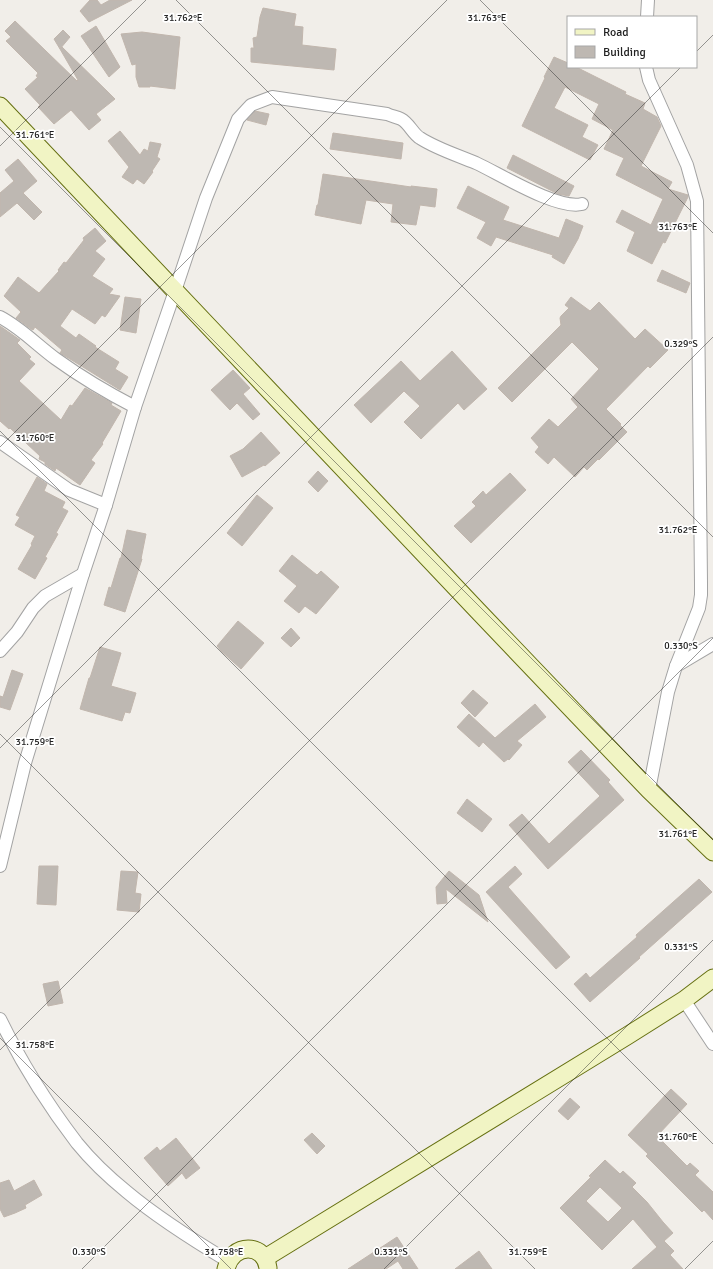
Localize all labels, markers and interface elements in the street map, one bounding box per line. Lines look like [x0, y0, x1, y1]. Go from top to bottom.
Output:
text: 31.762°E [164, 12, 203, 24]
text: 31.763°E [468, 12, 507, 24]
legend [567, 16, 697, 68]
text: Road [603, 25, 629, 40]
text: Building [603, 45, 646, 60]
text: 31.761°E [16, 129, 55, 141]
text: 31.763°E [659, 221, 698, 233]
text: 0.329°S [664, 338, 698, 350]
text: 31.760°E [16, 432, 55, 444]
text: 31.762°E [659, 524, 698, 536]
text: 0.330°S [664, 640, 698, 652]
text: 31.759°E [16, 736, 55, 748]
text: 31.761°E [659, 828, 698, 840]
text: 0.331°S [664, 941, 698, 953]
text: 31.758°E [16, 1039, 55, 1051]
text: 31.760°E [659, 1131, 698, 1143]
text: 0.330°S [72, 1246, 106, 1258]
text: 31.758°E [205, 1246, 244, 1258]
text: 0.331°S [374, 1246, 408, 1258]
text: 31.759°E [509, 1246, 548, 1258]

